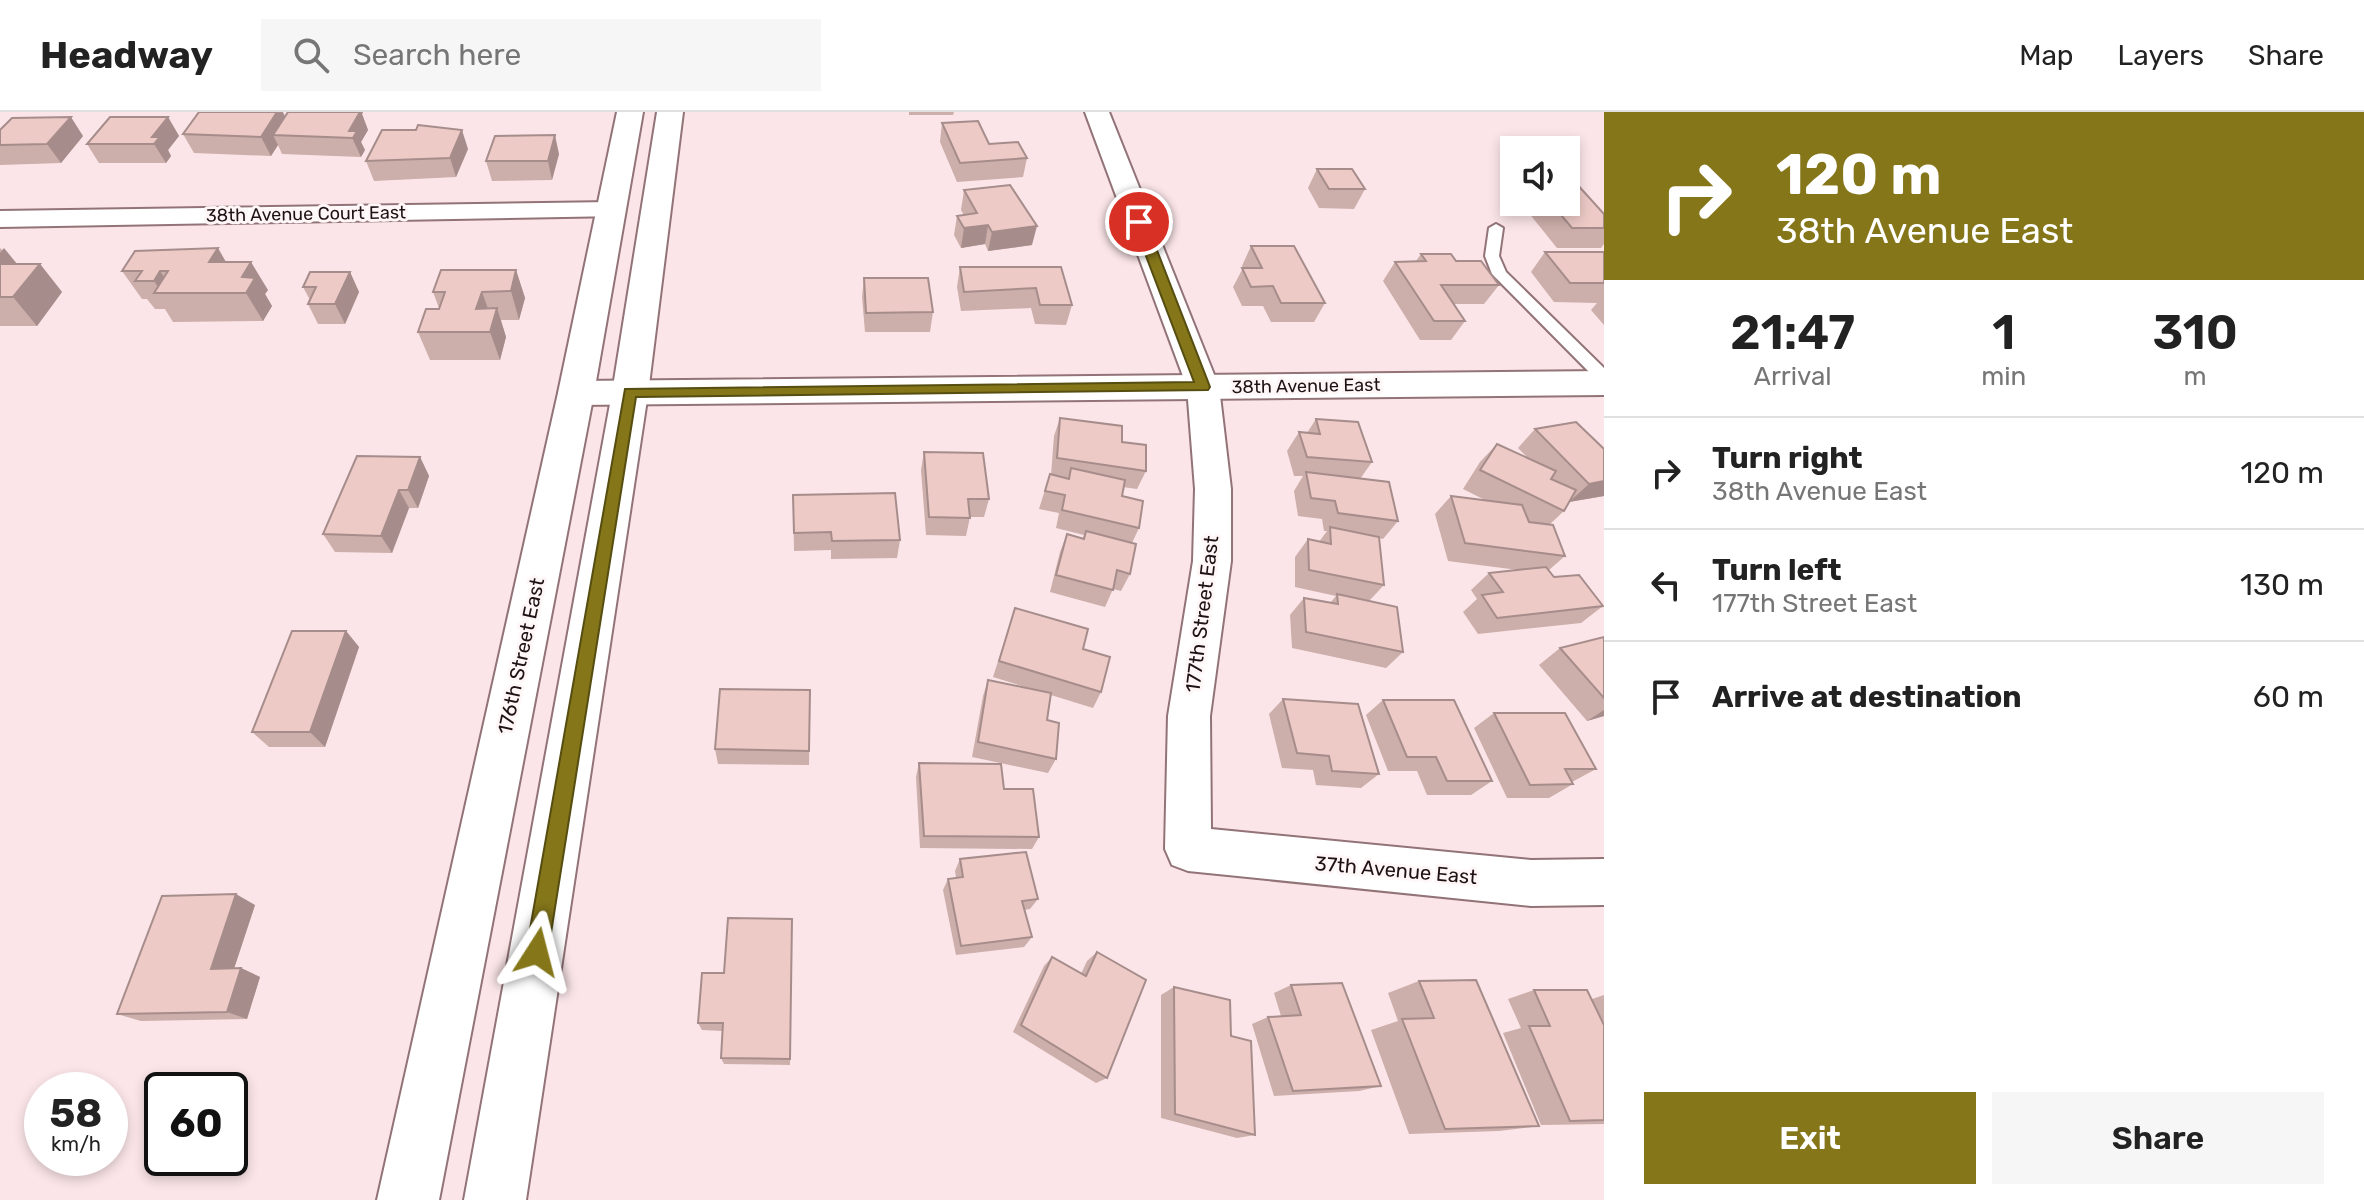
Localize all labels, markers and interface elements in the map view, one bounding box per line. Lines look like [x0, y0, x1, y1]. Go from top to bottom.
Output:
search box [261, 19, 821, 91]
text: Headway [40, 32, 213, 78]
icon: search [289, 33, 333, 77]
text: Search here [353, 37, 521, 73]
text: Map [2019, 39, 2074, 72]
text: Layers [2118, 39, 2204, 72]
text: Share [2248, 39, 2324, 72]
map controls [1500, 136, 1580, 216]
button: sound [1500, 136, 1580, 216]
text: 120 m [1776, 142, 1942, 208]
icon: right [1644, 144, 1748, 248]
pin [1105, 188, 1173, 256]
icon: arrive [1117, 200, 1161, 244]
street label: 38th Avenue Court East [206, 201, 406, 227]
text: 38th Avenue East [1776, 209, 2073, 252]
text: 21:47 [1730, 304, 1855, 361]
text: 1 [1992, 304, 2015, 361]
text: 310 [2153, 304, 2238, 361]
text: Arrival [1754, 361, 1832, 392]
text: min [1981, 361, 2026, 392]
text: m [2184, 361, 2207, 392]
street label: 38th Avenue East [1231, 374, 1381, 398]
text: Turn right [1712, 440, 1863, 476]
icon: right [1644, 451, 1688, 495]
text: 120 m [2240, 455, 2324, 491]
text: 38th Avenue East [1712, 476, 1927, 507]
street label: 177th Street East [1180, 534, 1224, 694]
text: Turn left [1712, 552, 1842, 588]
icon: left [1644, 563, 1688, 607]
text: 130 m [2240, 567, 2324, 603]
street label: 176th Street East [493, 576, 549, 736]
text: 177th Street East [1712, 588, 1917, 619]
icon: arrive [1644, 675, 1688, 719]
text: Arrive at destination [1712, 679, 2022, 715]
text: 60 m [2253, 679, 2324, 715]
street label: 37th Avenue East [1314, 851, 1478, 889]
position arrow [495, 910, 579, 994]
speed limit sign: 60 [144, 1072, 248, 1176]
text: 58 [50, 1090, 102, 1137]
button: Exit [1644, 1092, 1976, 1184]
button: Share [1992, 1092, 2324, 1184]
text: km/h [51, 1132, 101, 1156]

